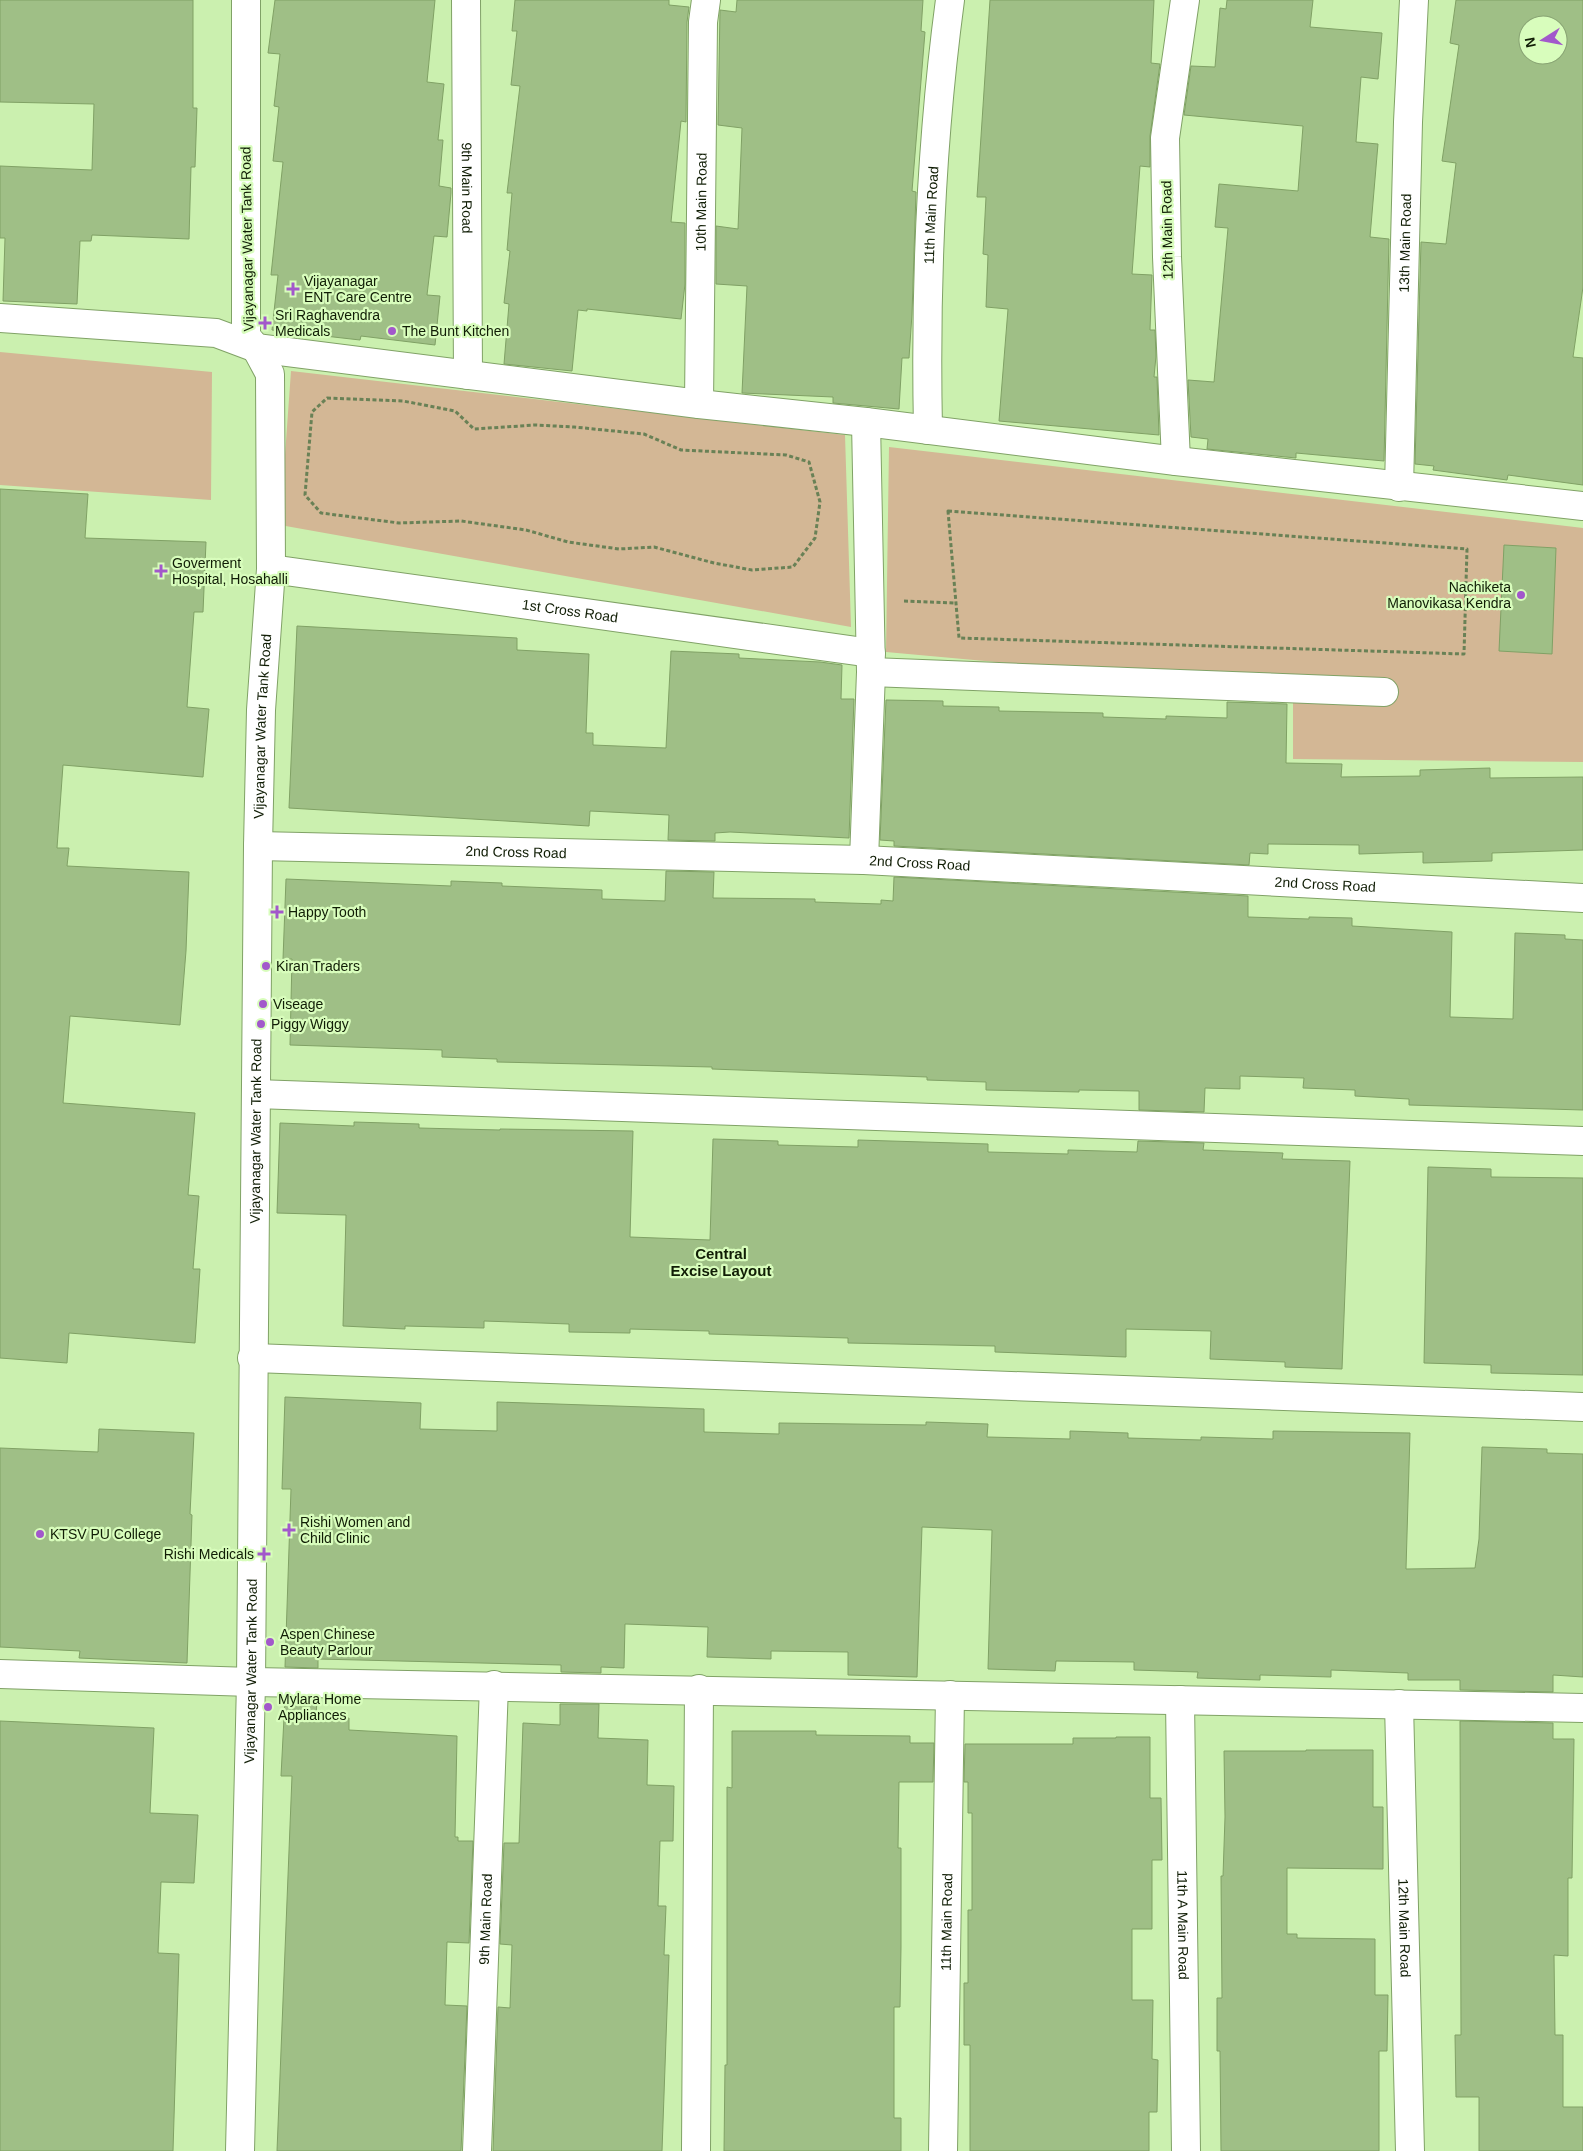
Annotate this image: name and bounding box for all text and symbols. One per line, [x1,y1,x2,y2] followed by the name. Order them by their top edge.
[1518,15,1568,65] north arrow
[1521,36,1539,49] text: N
[459,142,475,234] street label: 9th Main Road
[237,146,257,332] street label: Vijayanagar Water Tank Road
[693,152,710,252] street label: 10th Main Road
[921,166,942,264] street label: 11th Main Road
[1158,180,1176,280] street label: 12th Main Road
[1396,193,1414,293] street label: 13th Main Road
[304,273,412,305] place label: Vijayanagar ENT Care Centre
[286,282,300,296] marker: Vijayanagar ENT Care Centre
[275,307,380,339] place label: Sri Raghavendra Medicals
[259,317,271,329] marker: Sri Raghavendra Medicals
[402,323,509,339] place label: The Bunt Kitchen
[386,325,398,337] marker: The Bunt Kitchen
[172,555,288,587] place label: Goverment Hospital, Hosahalli
[154,564,168,578] marker: Goverment Hospital, Hosahalli
[1387,579,1511,611] place label: Nachiketa Manovikasa Kendra
[1515,589,1527,601] marker: Nachiketa Manovikasa Kendra
[521,596,619,625] street label: 1st Cross Road
[251,633,274,819] street label: Vijayanagar Water Tank Road
[465,843,567,861] street label: 2nd Cross Road
[869,852,971,874] street label: 2nd Cross Road
[1274,874,1376,895] street label: 2nd Cross Road
[288,904,366,920] place label: Happy Tooth
[270,905,284,919] marker: Happy Tooth
[276,958,360,974] place label: Kiran Traders
[260,960,272,972] marker: Kiran Traders
[273,996,324,1012] place label: Viseage
[257,998,269,1010] marker: Viseage
[271,1016,349,1032] place label: Piggy Wiggy
[255,1018,267,1030] marker: Piggy Wiggy
[247,1038,264,1224] street label: Vijayanagar Water Tank Road
[671,1245,771,1279] district label: Central Excise Layout
[300,1514,410,1546] place label: Rishi Women and Child Clinic
[282,1523,296,1537] marker: Rishi Women and Child Clinic
[50,1526,161,1542] place label: KTSV PU College
[34,1528,46,1540] marker: KTSV PU College
[164,1546,254,1562] place label: Rishi Medicals
[258,1548,270,1560] marker: Rishi Medicals
[241,1578,260,1764] street label: Vijayanagar Water Tank Road
[280,1626,375,1658] place label: Aspen Chinese Beauty Parlour
[264,1636,276,1648] marker: Aspen Chinese Beauty Parlour
[278,1691,361,1723] place label: Mylara Home Appliances
[262,1701,274,1713] marker: Mylara Home Appliances
[1174,1870,1192,1980] street label: 11th A Main Road
[476,1873,495,1965] street label: 9th Main Road
[938,1873,955,1971] street label: 11th Main Road
[1395,1878,1414,1978] street label: 12th Main Road

